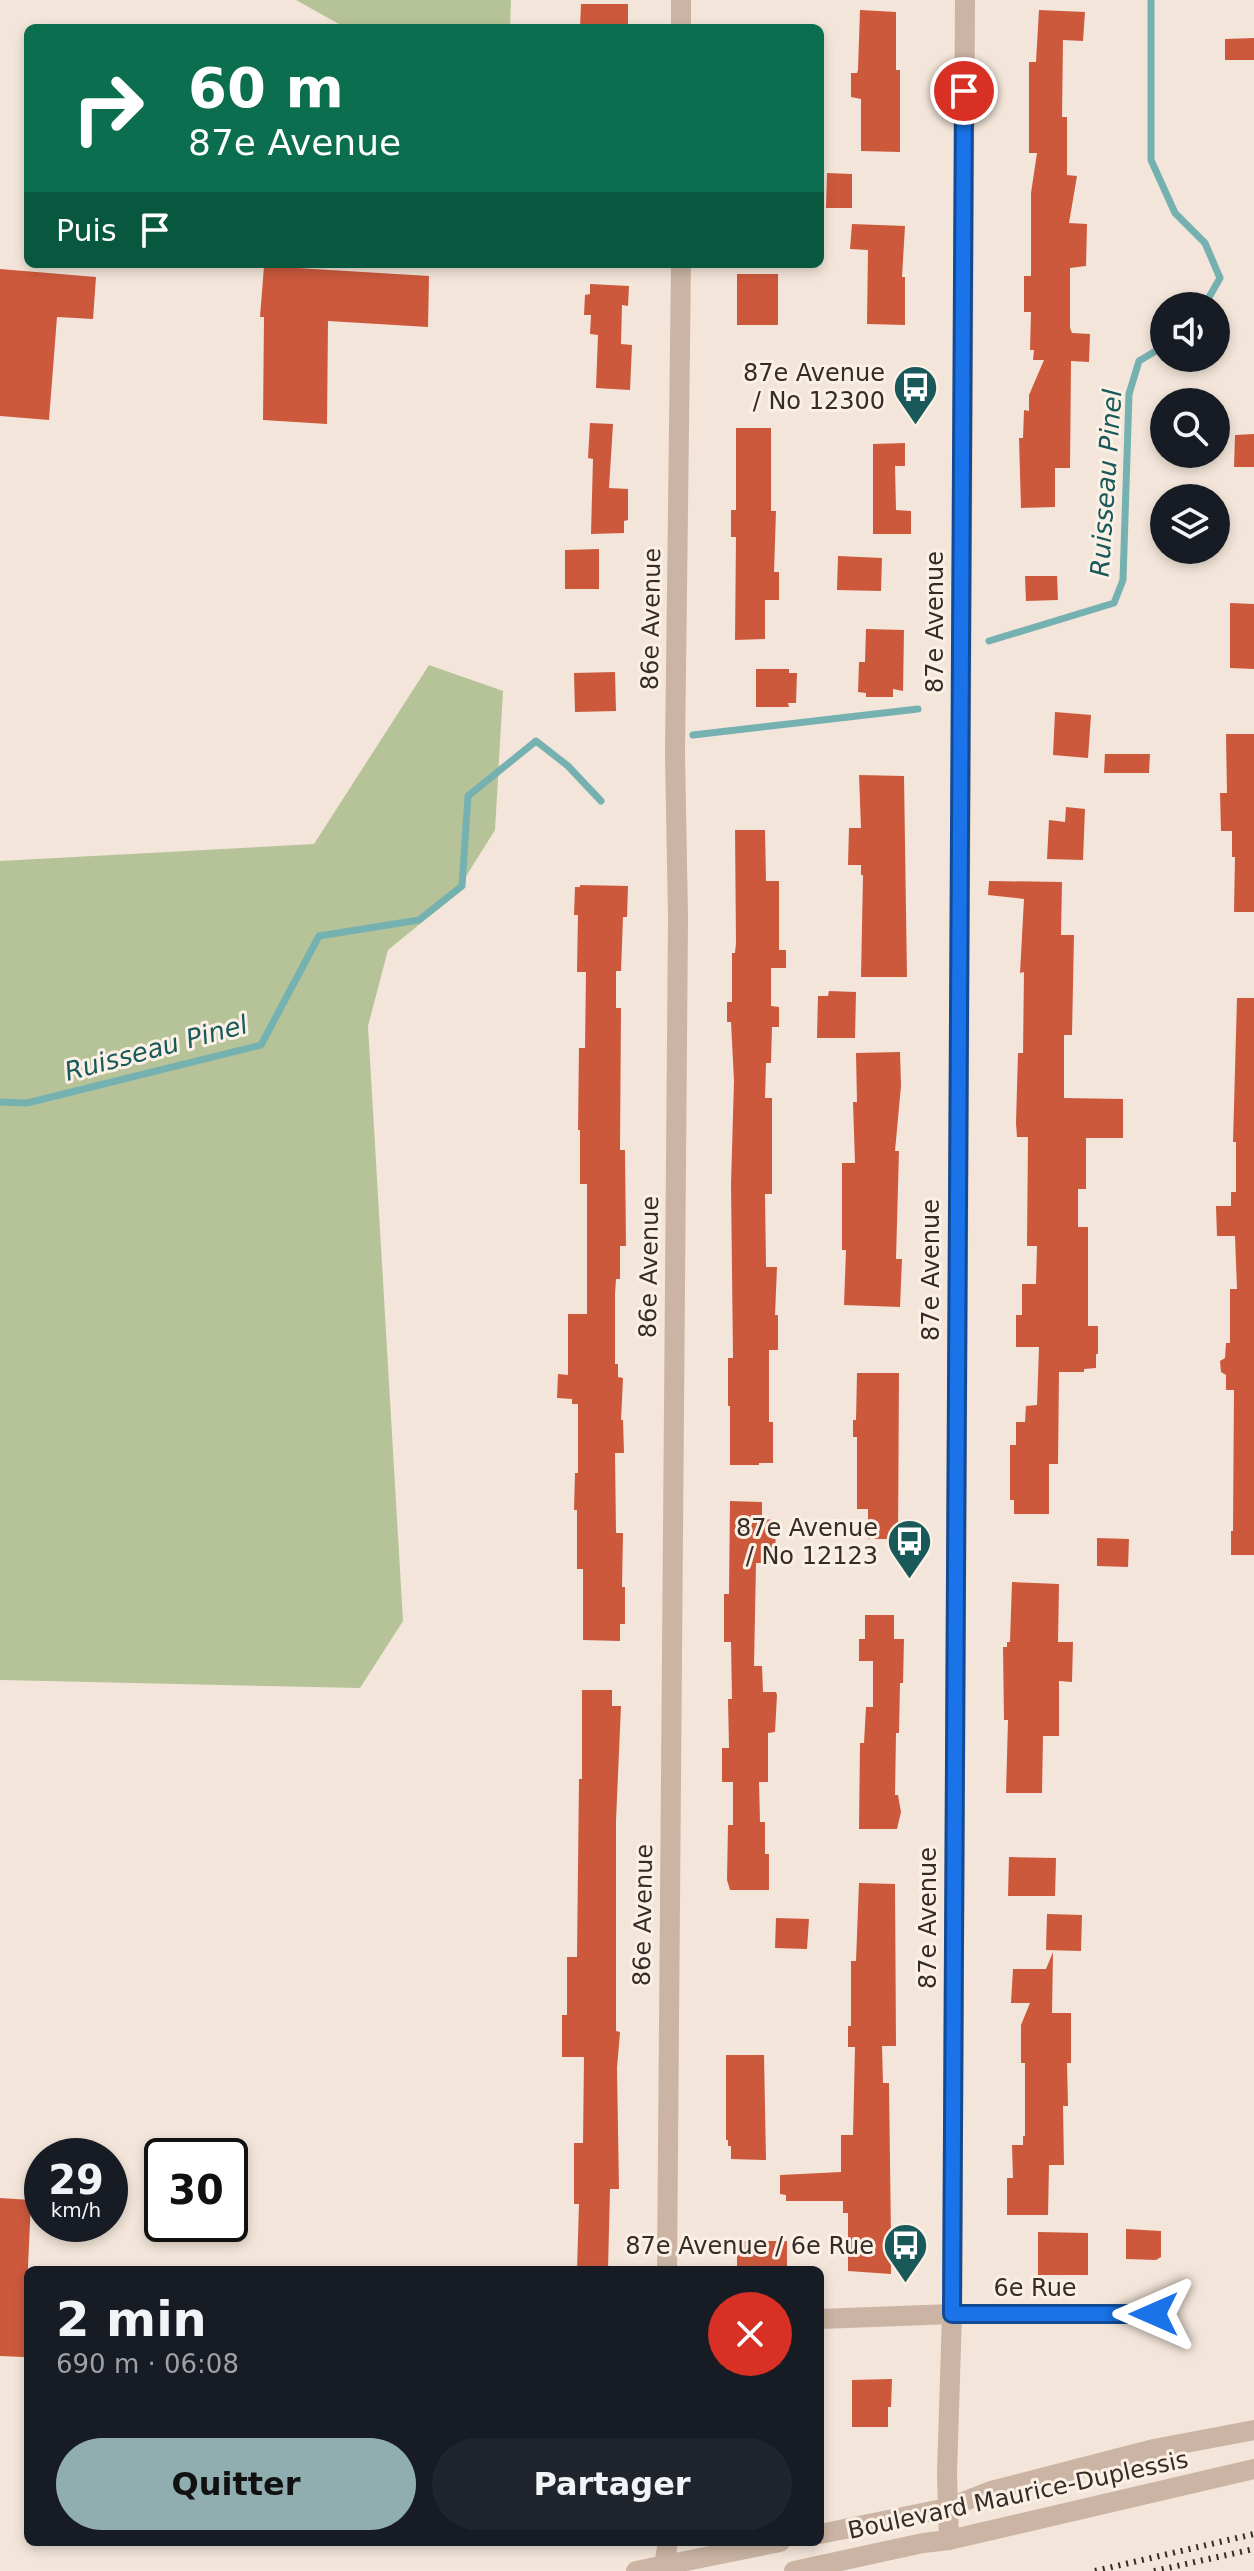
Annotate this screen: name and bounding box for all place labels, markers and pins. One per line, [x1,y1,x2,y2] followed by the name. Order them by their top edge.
[930,57,998,125] pin
[743,359,885,415] place label: 87e Avenue / No 12300
[892,363,940,426] bus stop icon: 87e Avenue / No 12300
[736,1514,878,1570] place label: 87e Avenue / No 12123
[885,1518,933,1581] bus stop icon: 87e Avenue / No 12123
[881,2222,929,2285] bus stop icon: 87e Avenue / 6e Rue
[625,2232,874,2260] place label: 87e Avenue / 6e Rue

